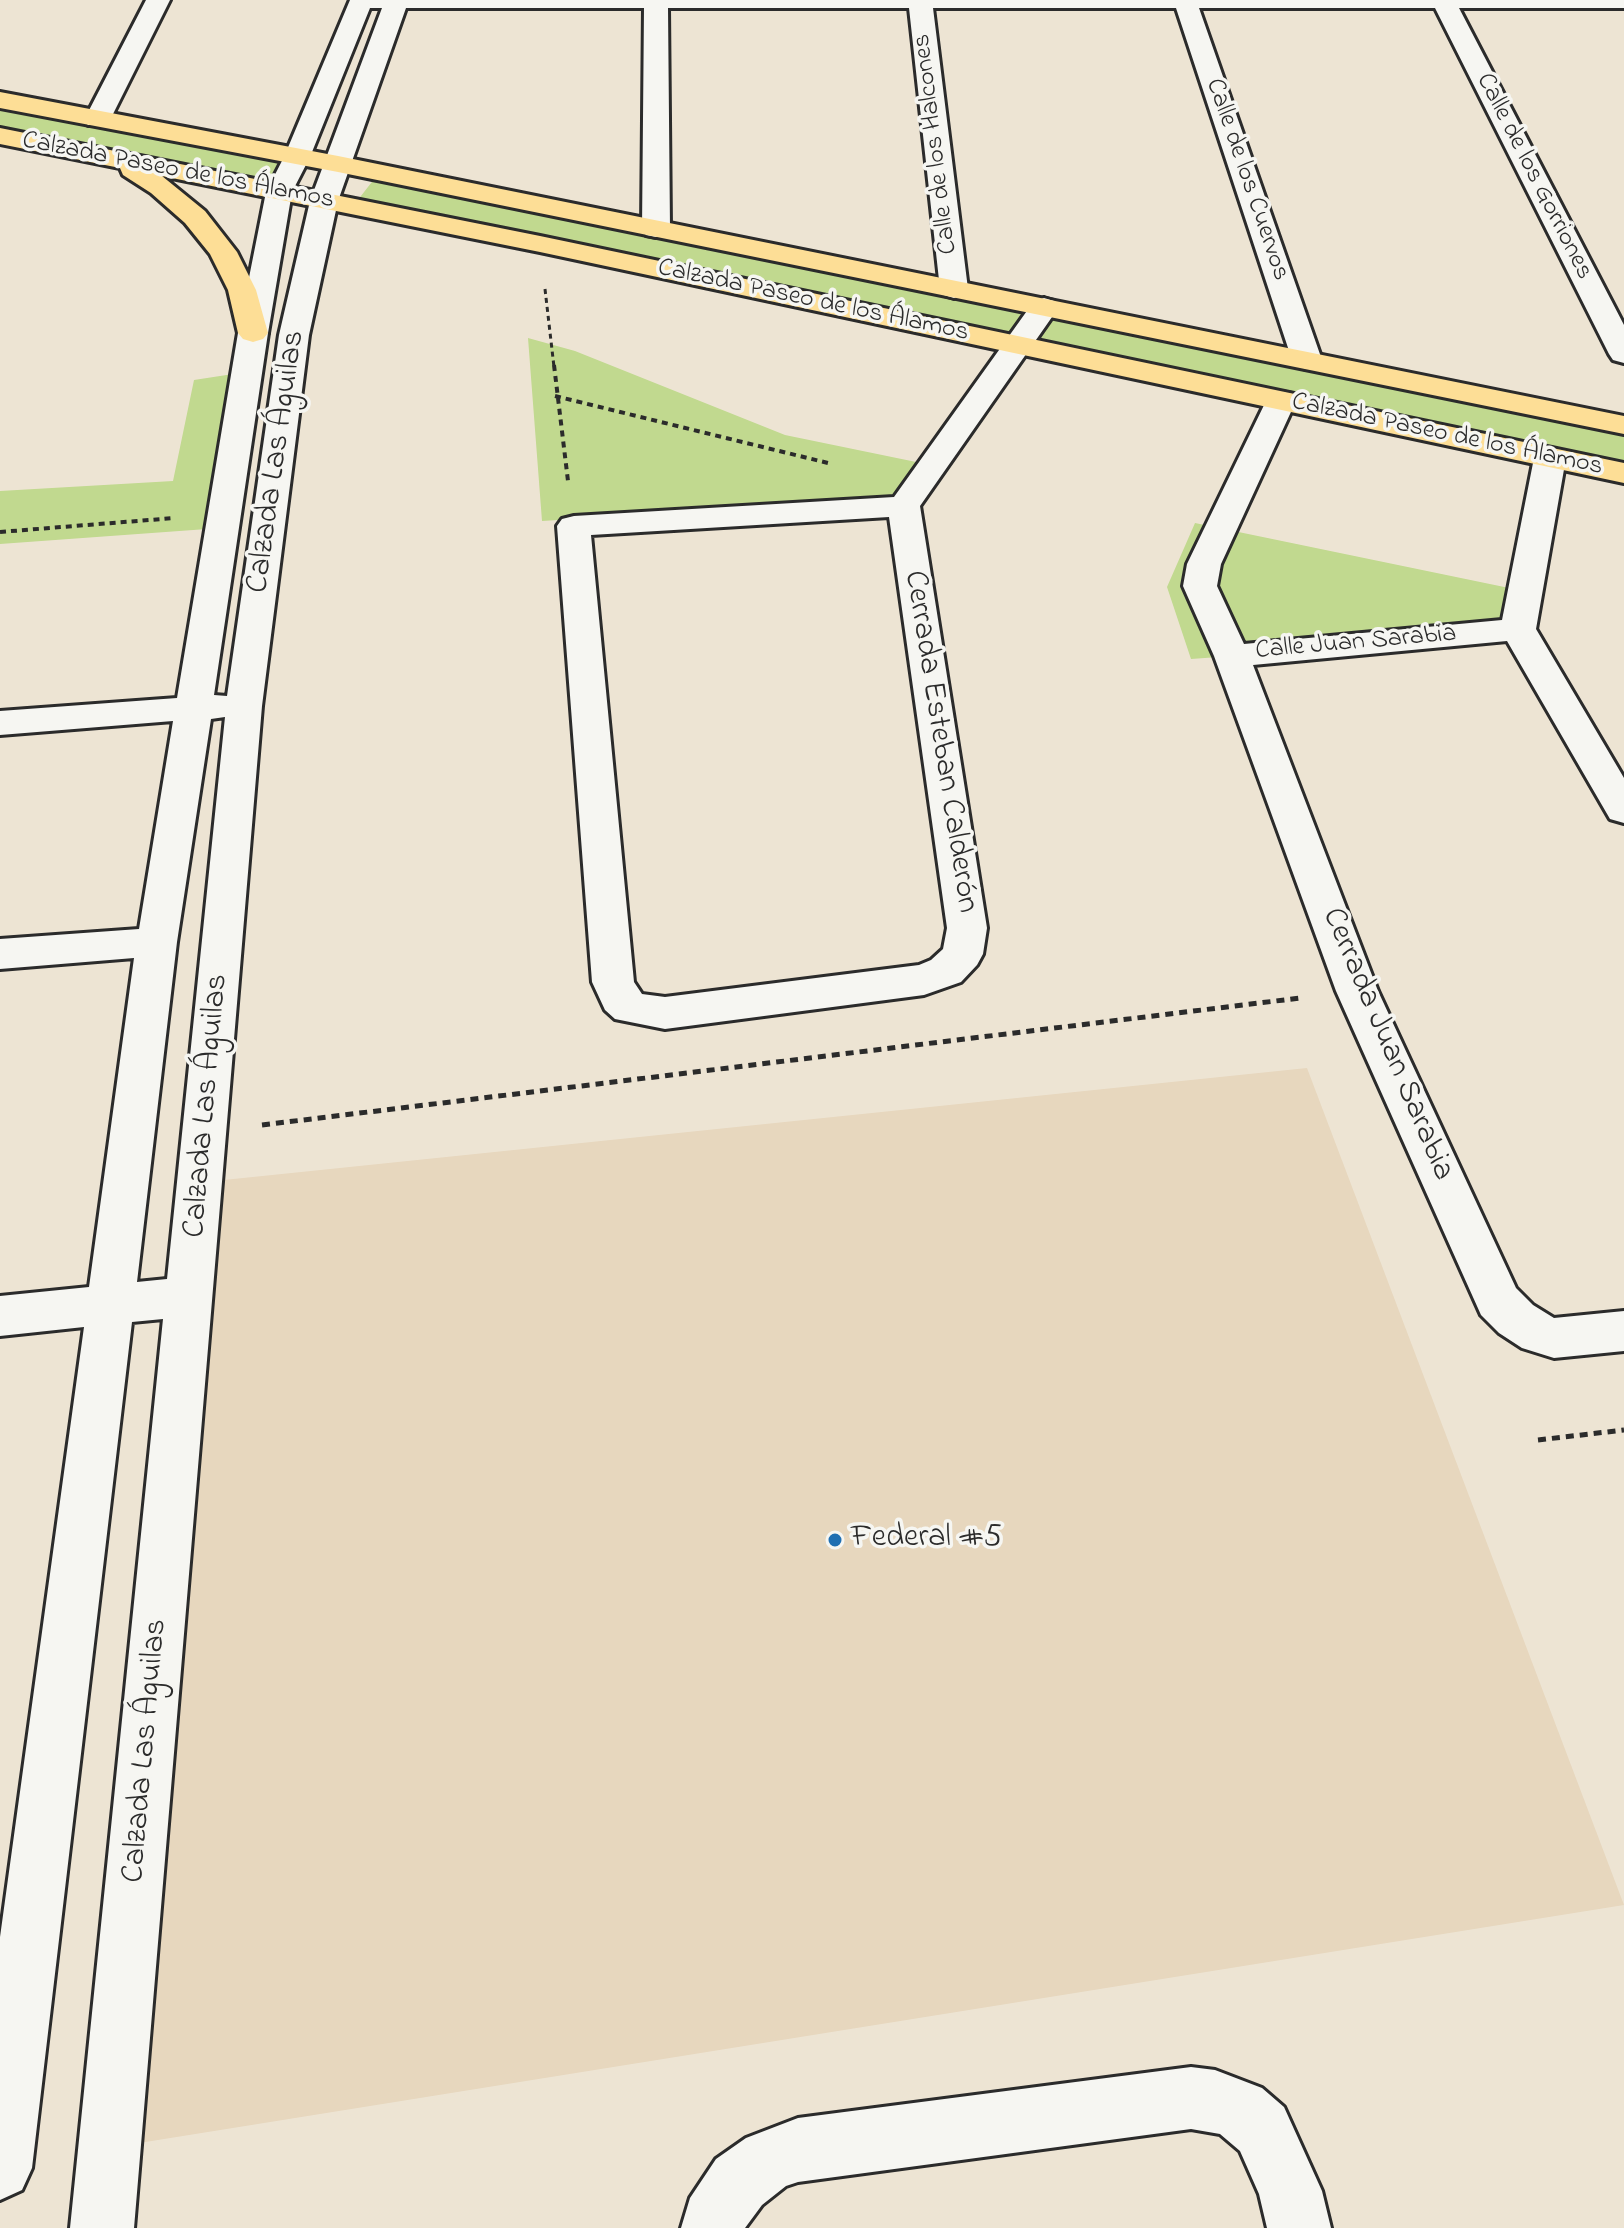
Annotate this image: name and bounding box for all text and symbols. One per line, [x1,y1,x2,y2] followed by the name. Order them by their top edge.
[908,32,966,256] street label: Calle de los Halcones
[1467,69,1599,285] street label: Calle de los Gorriones
[1197,75,1295,285] street label: Calle de los Cuervos
[19,126,337,218] street label: Calzada Paseo de los Álamos
[655,254,971,350] street label: Calzada Paseo de los Álamos
[241,328,315,596] street label: Calzada Las Águilas
[1289,388,1605,484] street label: Calzada Paseo de los Álamos
[893,568,985,916] street label: Cerrada Esteban Calderón
[1254,620,1458,668] street label: Calle Juan Sarabia
[1311,903,1461,1187] street label: Cerrada Juan Sarabia
[177,973,239,1239] street label: Calzada Las Águilas
[851,1521,1002,1559] place label: Federal #5
[826,1531,844,1549] marker: Federal #5
[116,1618,178,1884] street label: Calzada Las Águilas

